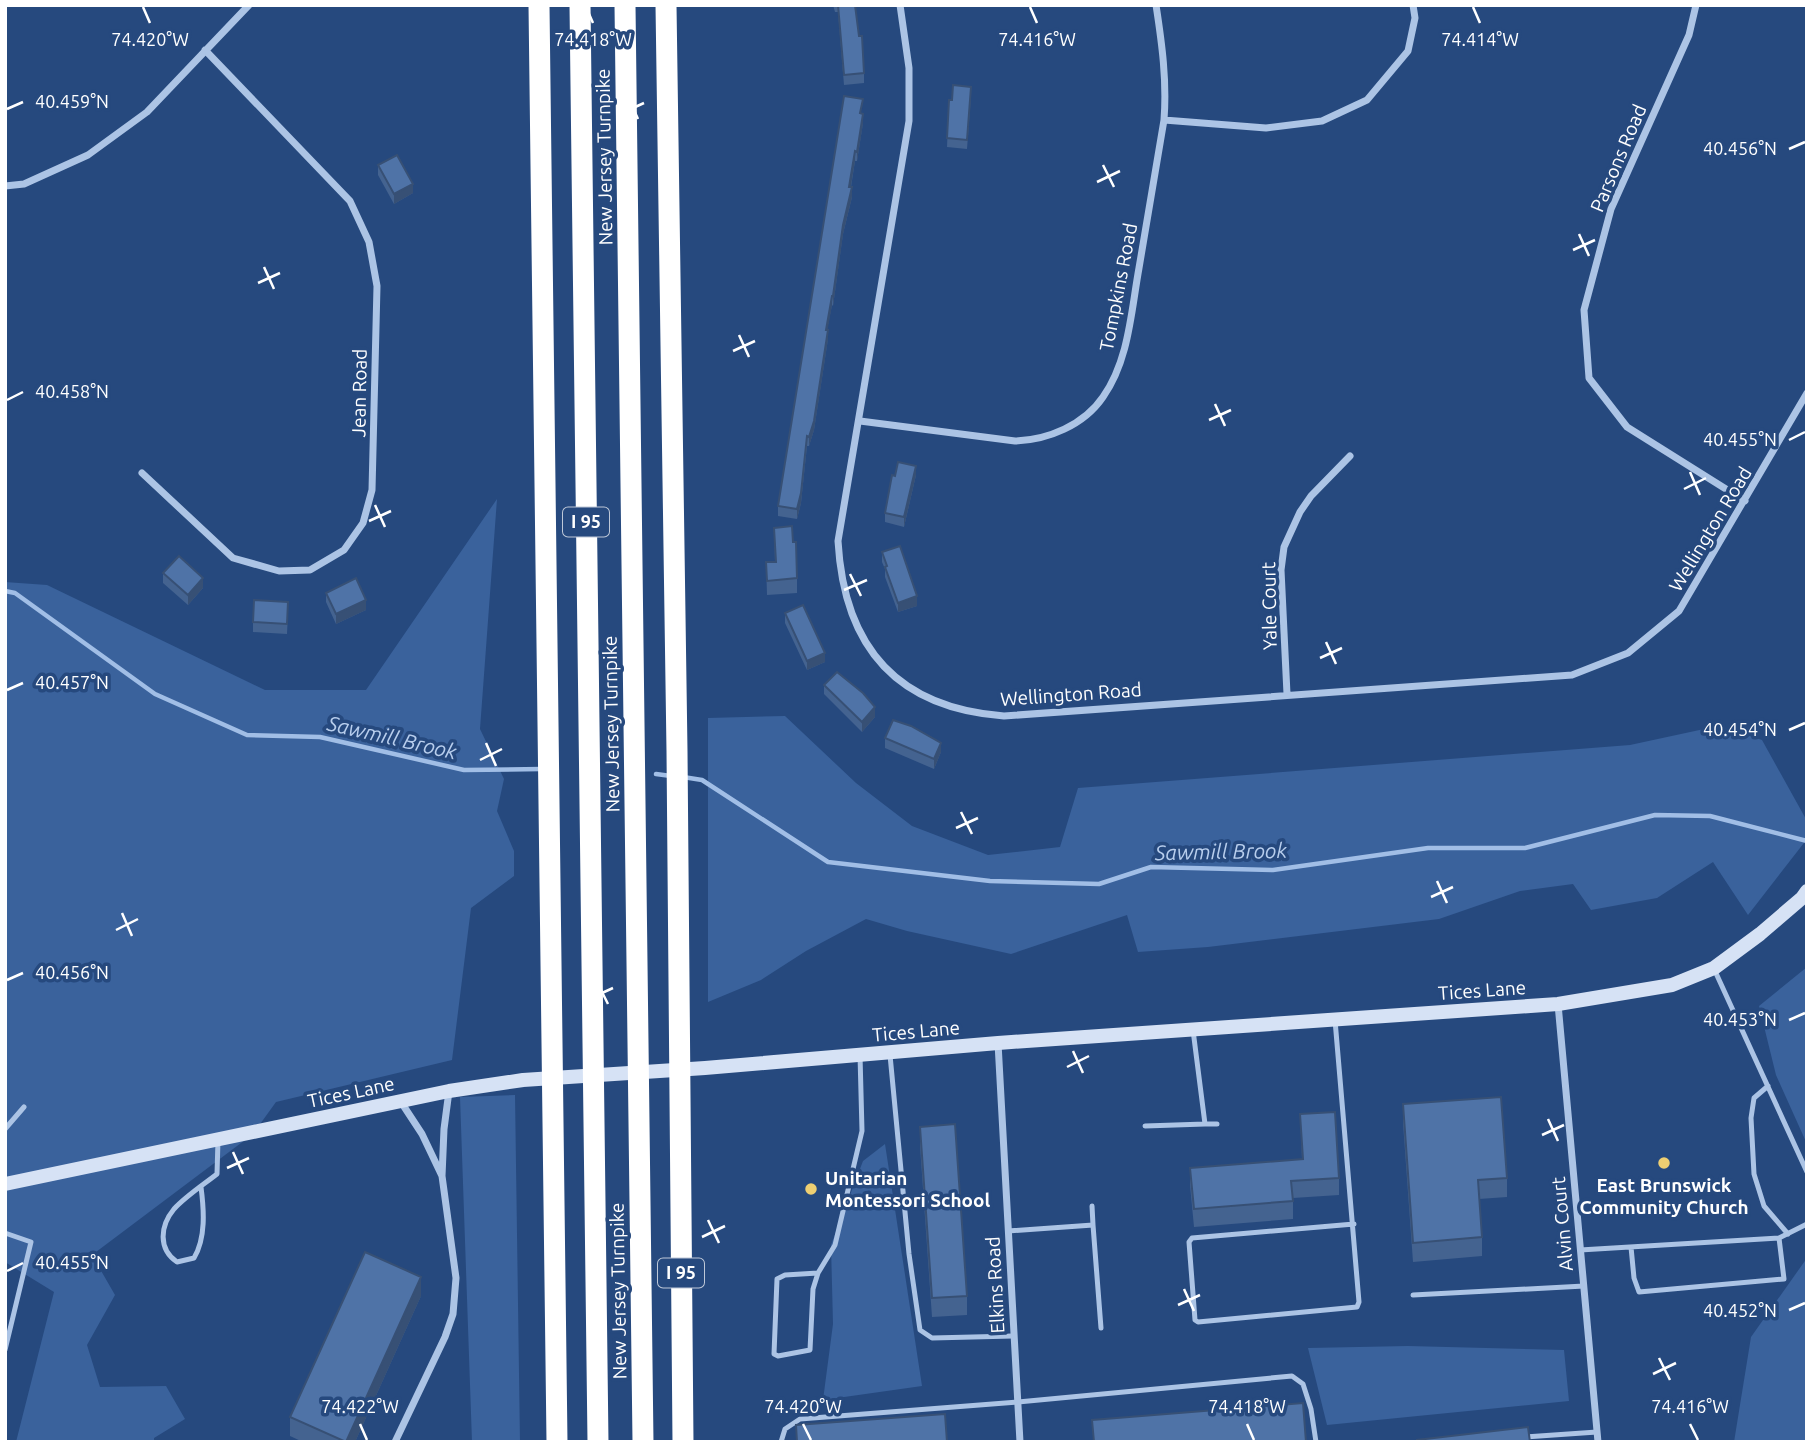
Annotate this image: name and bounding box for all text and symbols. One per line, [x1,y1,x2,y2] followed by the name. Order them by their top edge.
[111,29,189,49] text: 74.420°W
[554,29,632,49] text: 74.418°W
[998,29,1076,49] text: 74.416°W
[1441,29,1519,49] text: 74.414°W
[591,68,617,246] street label: New Jersey Turnpike
[35,91,109,111] text: 40.459°N
[1585,101,1651,215] street label: Parsons Road
[1703,138,1777,158] text: 40.456°N
[1095,221,1141,353] street label: Tompkins Road
[347,349,371,437] street label: Jean Road
[35,381,109,401] text: 40.458°N
[1703,429,1777,449] text: 40.455°N
[1664,463,1756,595] street label: Wellington Road
[563,508,609,536] road number: I 95
[1257,561,1281,650] street label: Yale Court
[598,635,624,813] street label: New Jersey Turnpike
[35,672,109,692] text: 40.457°N
[1000,678,1142,710] street label: Wellington Road
[324,710,460,764] water label: Sawmill Brook
[1703,719,1777,739] text: 40.454°N
[1154,838,1288,864] water label: Sawmill Brook
[35,962,109,982] text: 40.456°N
[1437,976,1527,1004] street label: Tices Lane
[1703,1009,1777,1029] text: 40.453°N
[871,1016,961,1046] street label: Tices Lane
[306,1072,396,1112] street label: Tices Lane
[1656,1155,1672,1171] marker: East Brunswick Community Church
[825,1167,990,1211] place label: Unitarian Montessori School
[1579,1174,1749,1218] place label: East Brunswick Community Church
[1547,1175,1577,1272] street label: Alvin Court
[803,1181,819,1197] marker: Unitarian Montessori School
[605,1202,631,1380] street label: New Jersey Turnpike
[981,1236,1009,1334] street label: Elkins Road
[35,1252,109,1272] text: 40.455°N
[658,1258,704,1288] road number: I 95
[1703,1300,1777,1320] text: 40.452°N
[321,1396,399,1416] text: 74.422°W
[764,1396,842,1416] text: 74.420°W
[1208,1396,1286,1416] text: 74.418°W
[1651,1396,1729,1416] text: 74.416°W

